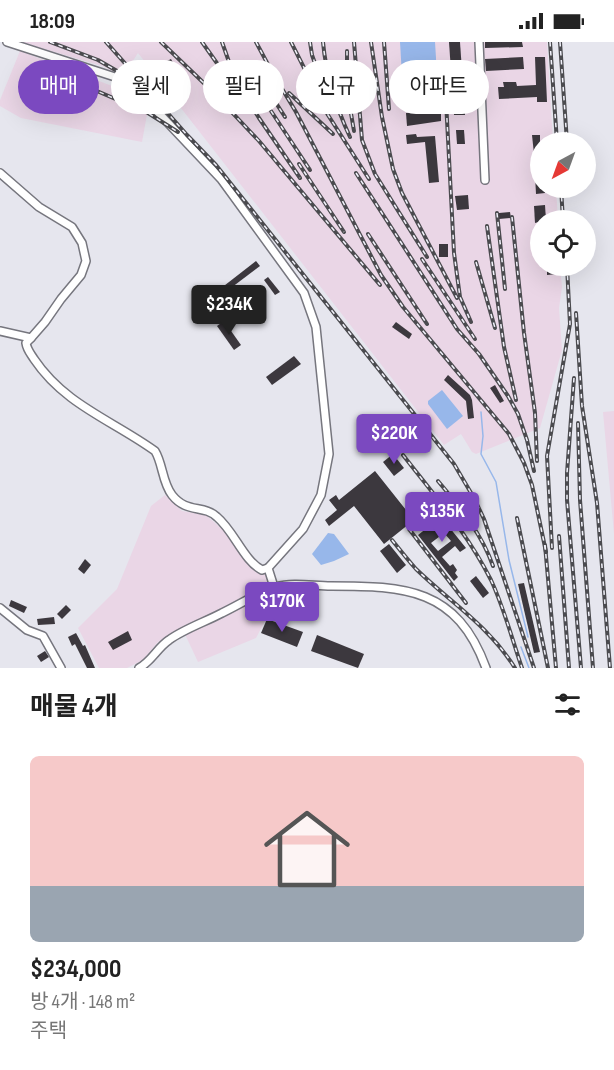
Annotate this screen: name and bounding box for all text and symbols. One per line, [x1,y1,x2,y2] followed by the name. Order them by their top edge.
[30,8,75,35] text: 18:09
[18,60,99,114] chip: 매매
[111,60,191,114] chip: 월세
[203,60,284,114] chip: 필터
[296,60,377,114] chip: 신규
[389,60,489,114] chip: 아파트
[530,132,596,198] north arrow
[530,132,596,276] map controls
[530,210,596,276] button: locate
[187,285,271,336] pin: $234K
[205,292,253,316] text: $234K
[352,414,436,465] pin: $220K
[370,421,418,445] text: $220K
[400,492,484,543] pin: $135K
[419,499,465,523] text: $135K
[240,582,324,633] pin: $170K
[259,589,305,613] text: $170K
[551,688,584,721] icon: filters
[30,692,118,723] text: 매물 4개
[253,795,361,903] icon: home
[30,954,121,985] text: $234,000
[30,990,135,1014] text: 방 4개 · 148 m²
[30,1019,67,1043] text: 주택

